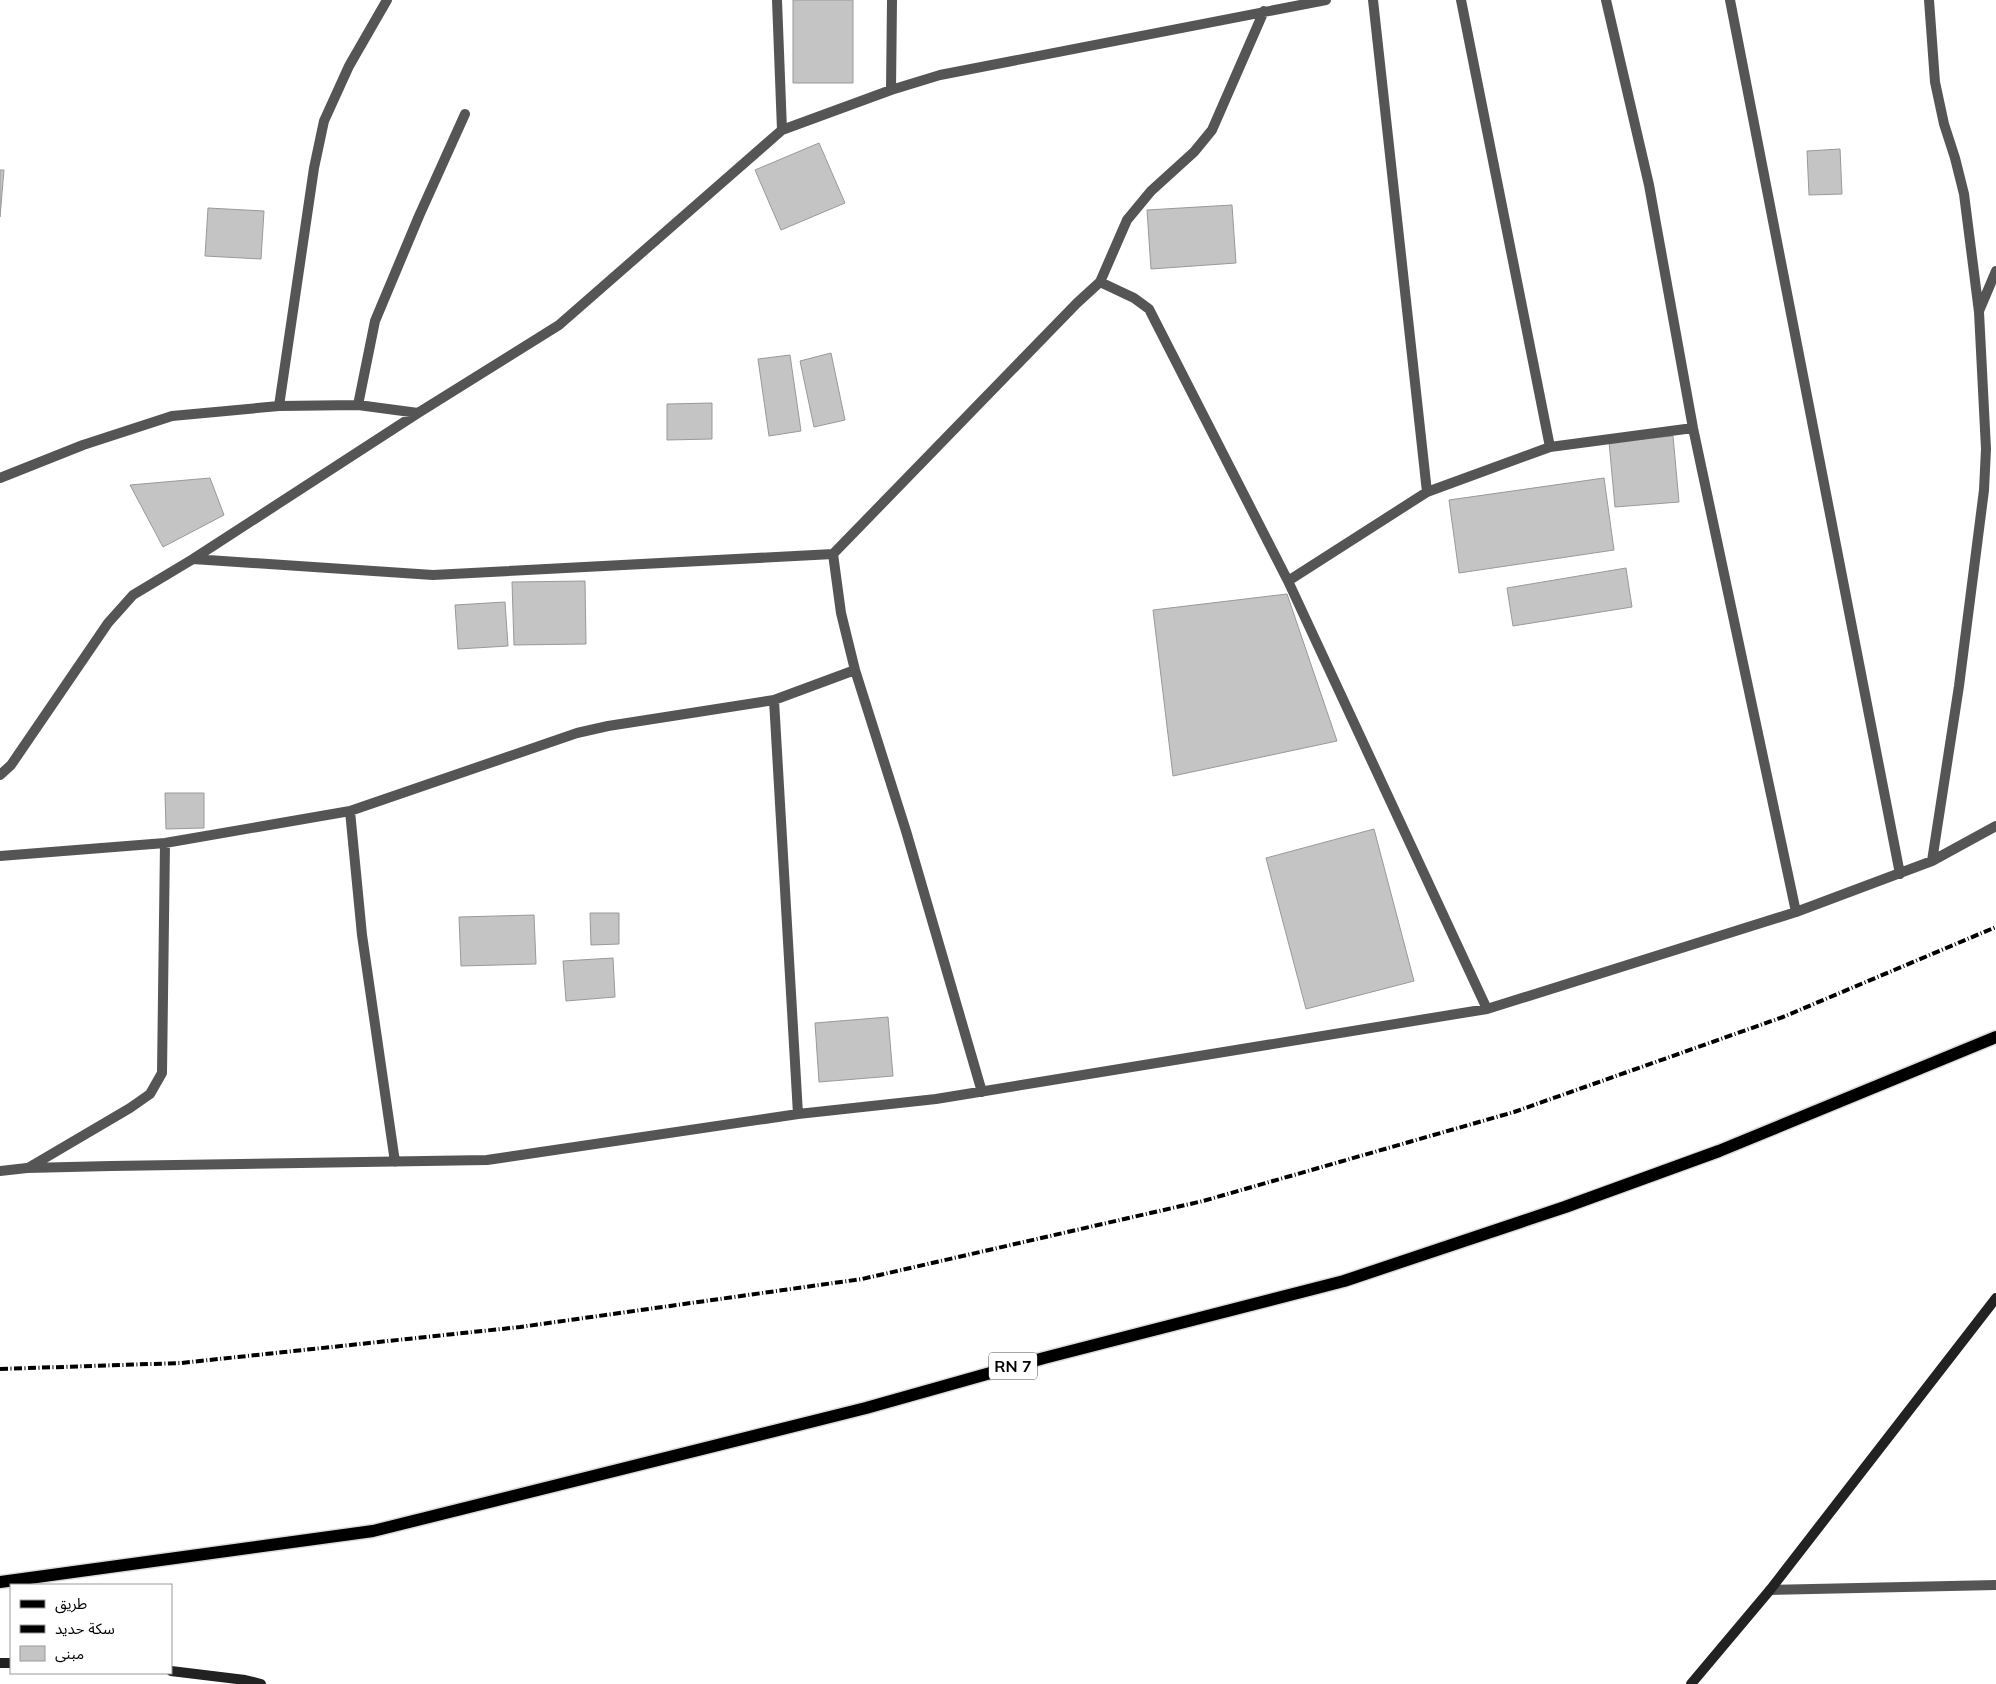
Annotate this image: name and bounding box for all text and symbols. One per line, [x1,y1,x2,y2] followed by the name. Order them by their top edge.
[989,1352,1037,1380] road number: RN 7
[10,1584,172,1674] legend
[55,1594,87,1614] text: طريق
[55,1619,115,1638] text: سكة حديد
[55,1644,84,1663] text: مبنى

